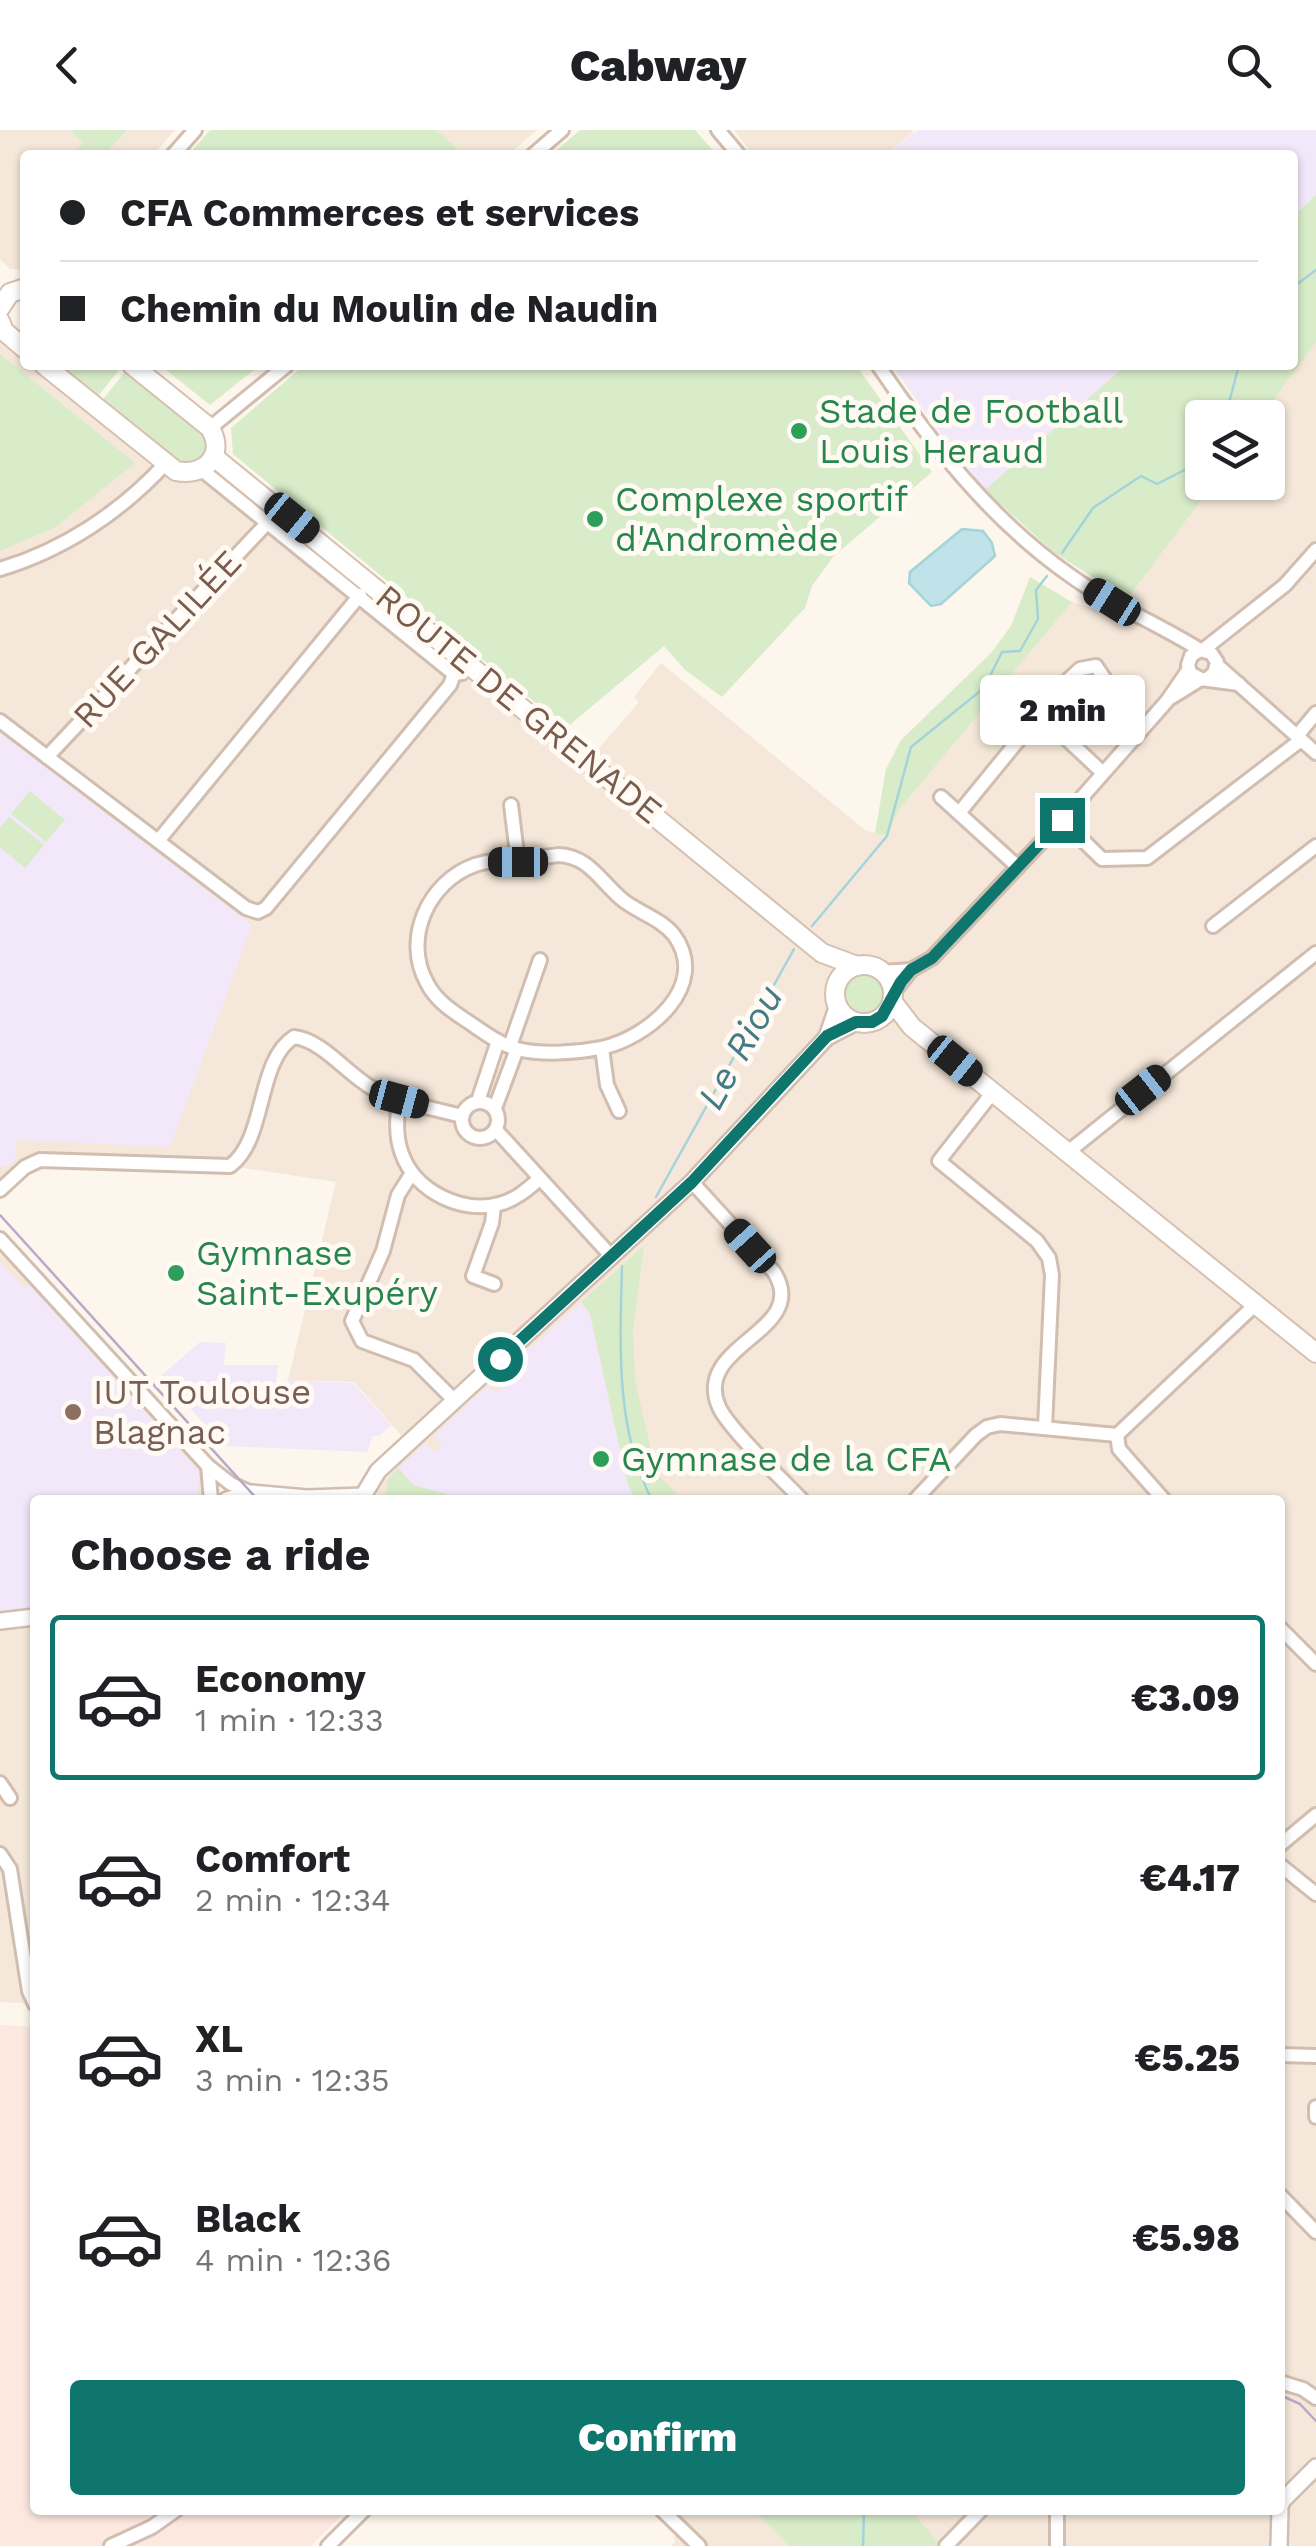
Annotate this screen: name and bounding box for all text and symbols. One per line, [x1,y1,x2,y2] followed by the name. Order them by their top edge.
[40,38,95,93] icon: back
[1221,38,1276,93] icon: search
[570,39,746,92] text: Cabway
[120,191,639,235] text: CFA Commerces et services
[120,287,658,331] text: Chemin du Moulin de Naudin
[819,390,1123,472] place label: Stade de Football Louis Heraud
[1185,400,1285,500] map controls
[1185,400,1285,500] button: layers
[788,420,810,442] marker: Stade de Football Louis Heraud
[615,478,908,560] place label: Complexe sportif d'Andromède
[259,487,325,549] car
[584,508,606,530] marker: Complexe sportif d'Andromède
[64,541,250,737] street label: RUE GALILÉE
[1079,573,1145,631] car
[367,576,671,832] street label: ROUTE DE GRENADE
[980,675,1144,745] callout: 2 min
[1019,691,1106,729] text: 2 min
[1040,798,1085,843] route end
[488,847,548,877] car
[688,977,792,1117] water label: Le Riou
[922,1030,988,1092] car
[1110,1060,1176,1120] car
[366,1077,432,1121] car
[719,1214,781,1278] car
[196,1232,438,1314] place label: Gymnase Saint-Exupéry
[165,1262,187,1284] marker: Gymnase Saint-Exupéry
[478,1337,523,1382] route start
[93,1371,311,1453] place label: IUT Toulouse Blagnac
[62,1401,84,1423] marker: IUT Toulouse Blagnac
[621,1438,951,1480] place label: Gymnase de la CFA
[590,1448,612,1470] marker: Gymnase de la CFA
[70,1528,370,1581] text: Choose a ride
[75,1653,165,1743] icon: car
[195,1657,366,1701] text: Economy
[1131,1676,1240,1720] text: €3.09
[195,1701,384,1739] text: 1 min · 12:33
[75,1833,165,1923] icon: car
[195,1837,350,1881] text: Comfort
[1140,1856,1240,1900] text: €4.17
[195,1881,391,1919] text: 2 min · 12:34
[75,2013,165,2103] icon: car
[195,2017,243,2061] text: XL
[1135,2036,1240,2080] text: €5.25
[195,2061,390,2099] text: 3 min · 12:35
[75,2193,165,2283] icon: car
[195,2197,301,2241] text: Black
[1132,2216,1240,2260] text: €5.98
[195,2241,391,2279] text: 4 min · 12:36
[70,2380,1245,2495] button: Confirm

